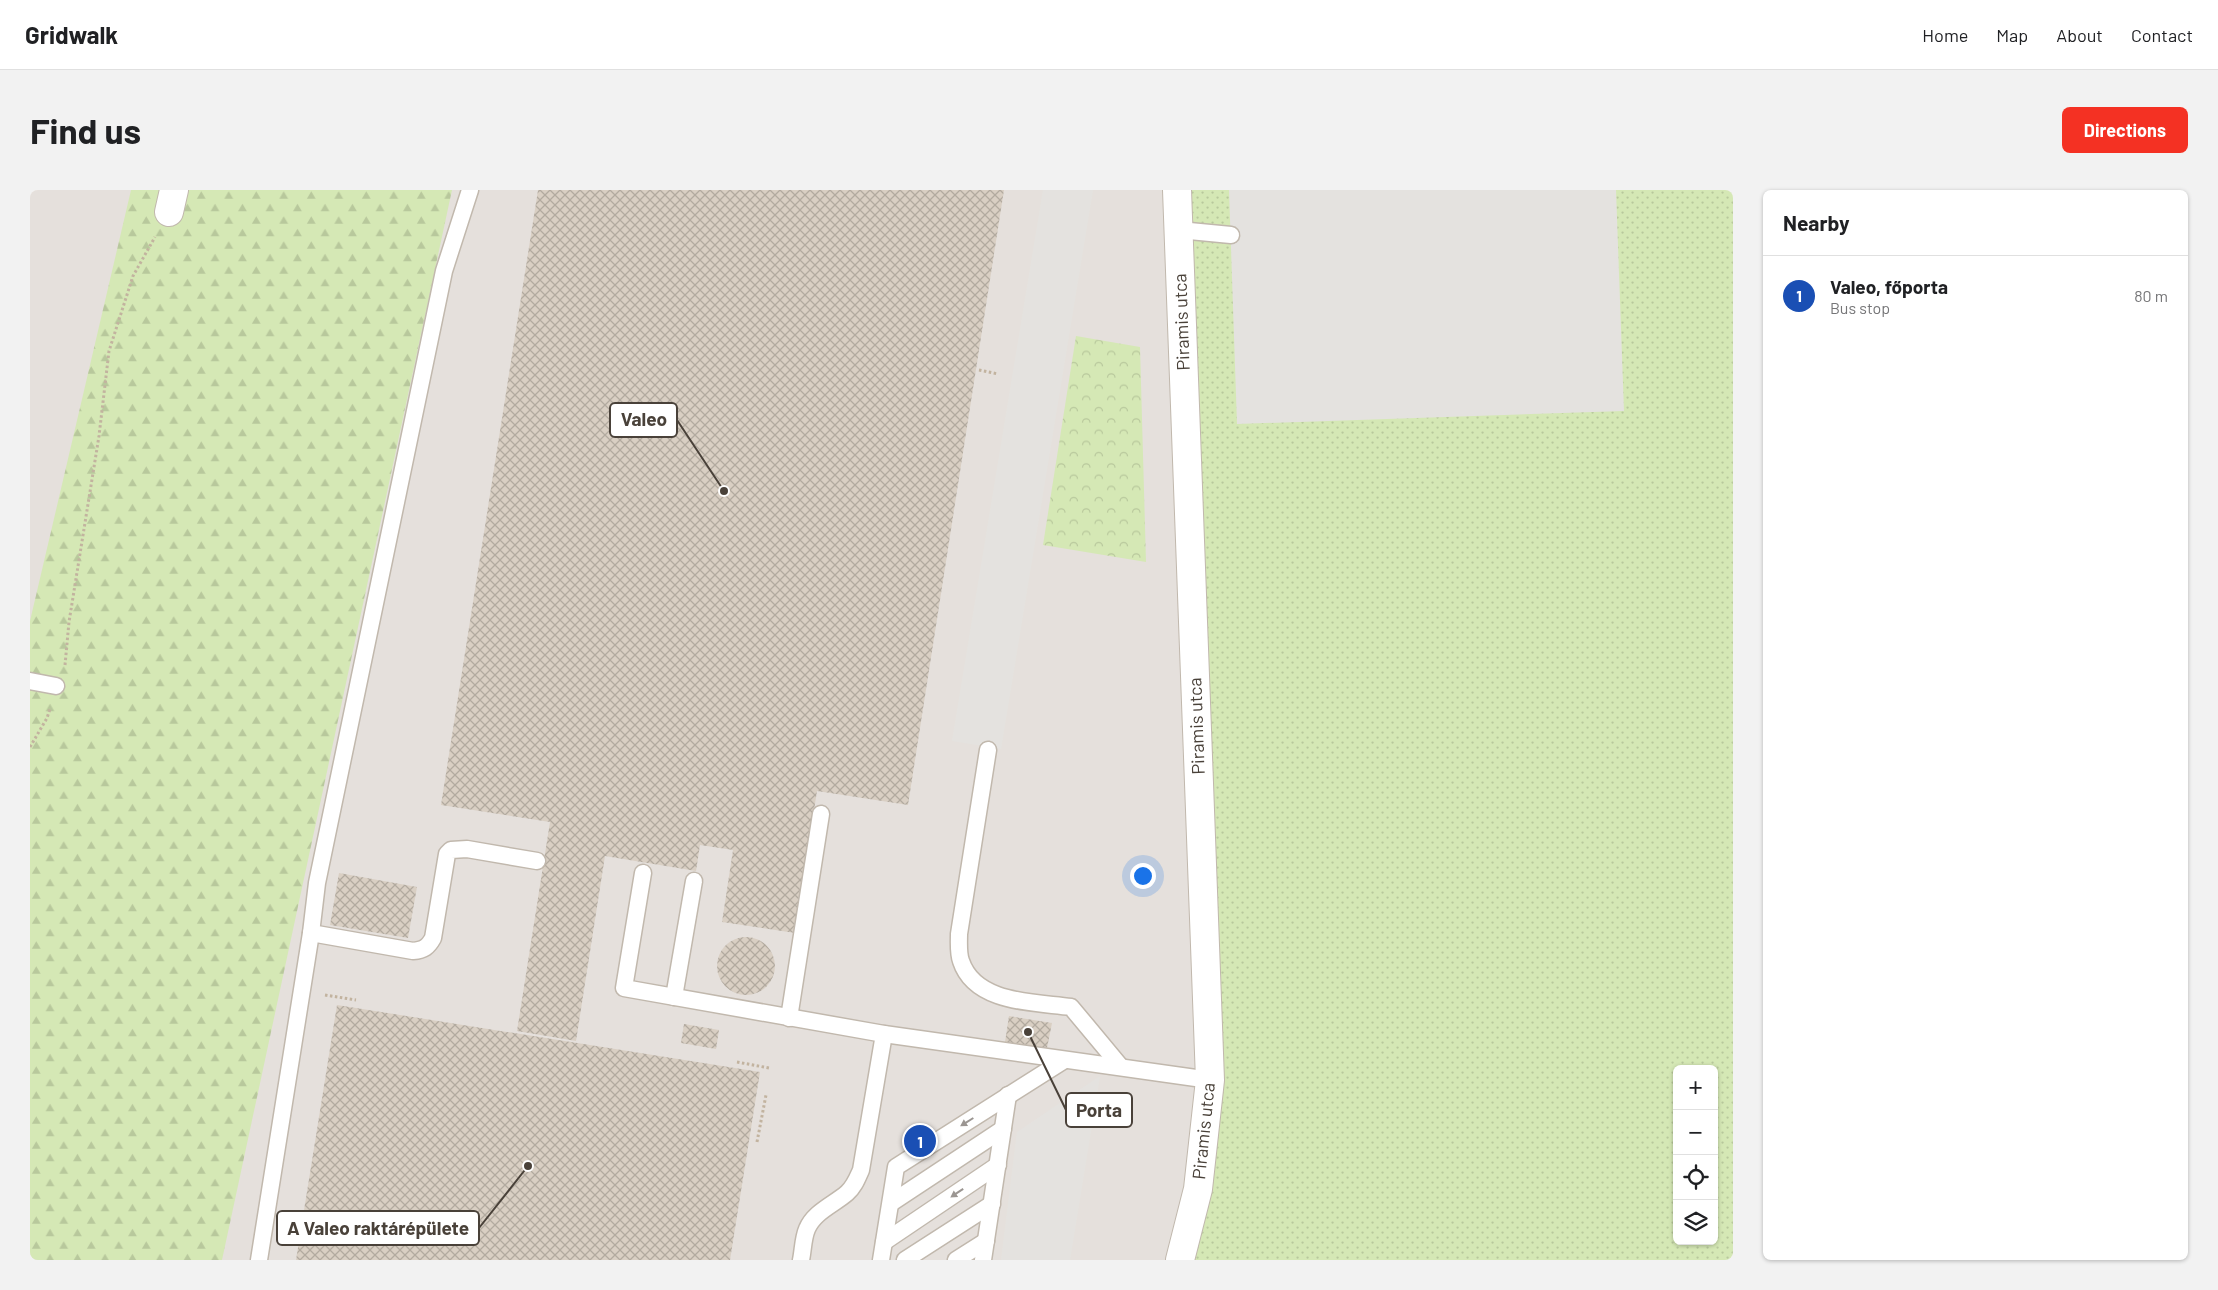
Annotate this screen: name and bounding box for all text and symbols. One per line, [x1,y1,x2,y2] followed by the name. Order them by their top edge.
[25,20,118,49] text: Gridwalk
[1922,24,1968,46] text: Home
[1996,24,2028,46] text: Map
[2056,24,2103,46] text: About
[2131,24,2193,46] text: Contact
[2062,107,2188,153] button: Directions
[30,109,141,151] text: Find us
[1783,210,1849,235] text: Nearby
[1168,273,1194,371] street label: Piramis utca
[1830,275,1948,298] text: Valeo, főporta
[1796,286,1802,305] text: 1
[2134,286,2168,305] text: 80 m
[1830,298,1890,317] text: Bus stop
[610,403,677,437] callout: Valeo
[621,407,667,430] text: Valeo
[1183,677,1209,775] street label: Piramis utca
[1130,863,1156,889] your location
[1673,1065,1718,1245] map controls
[1673,1065,1718,1110] button: +
[1187,1081,1219,1180] street label: Piramis utca
[1066,1093,1132,1127] callout: Porta
[1076,1098,1122,1121] text: Porta
[1673,1110,1718,1155] button: −
[960,1117,974,1126] one-way arrow
[904,1122,936,1160] pin: 1
[1673,1155,1718,1200] button: locate
[951,1188,964,1198] one-way arrow
[1673,1200,1718,1245] button: layers
[277,1211,479,1245] callout: A Valeo raktárépülete
[287,1216,469,1239] text: A Valeo raktárépülete

